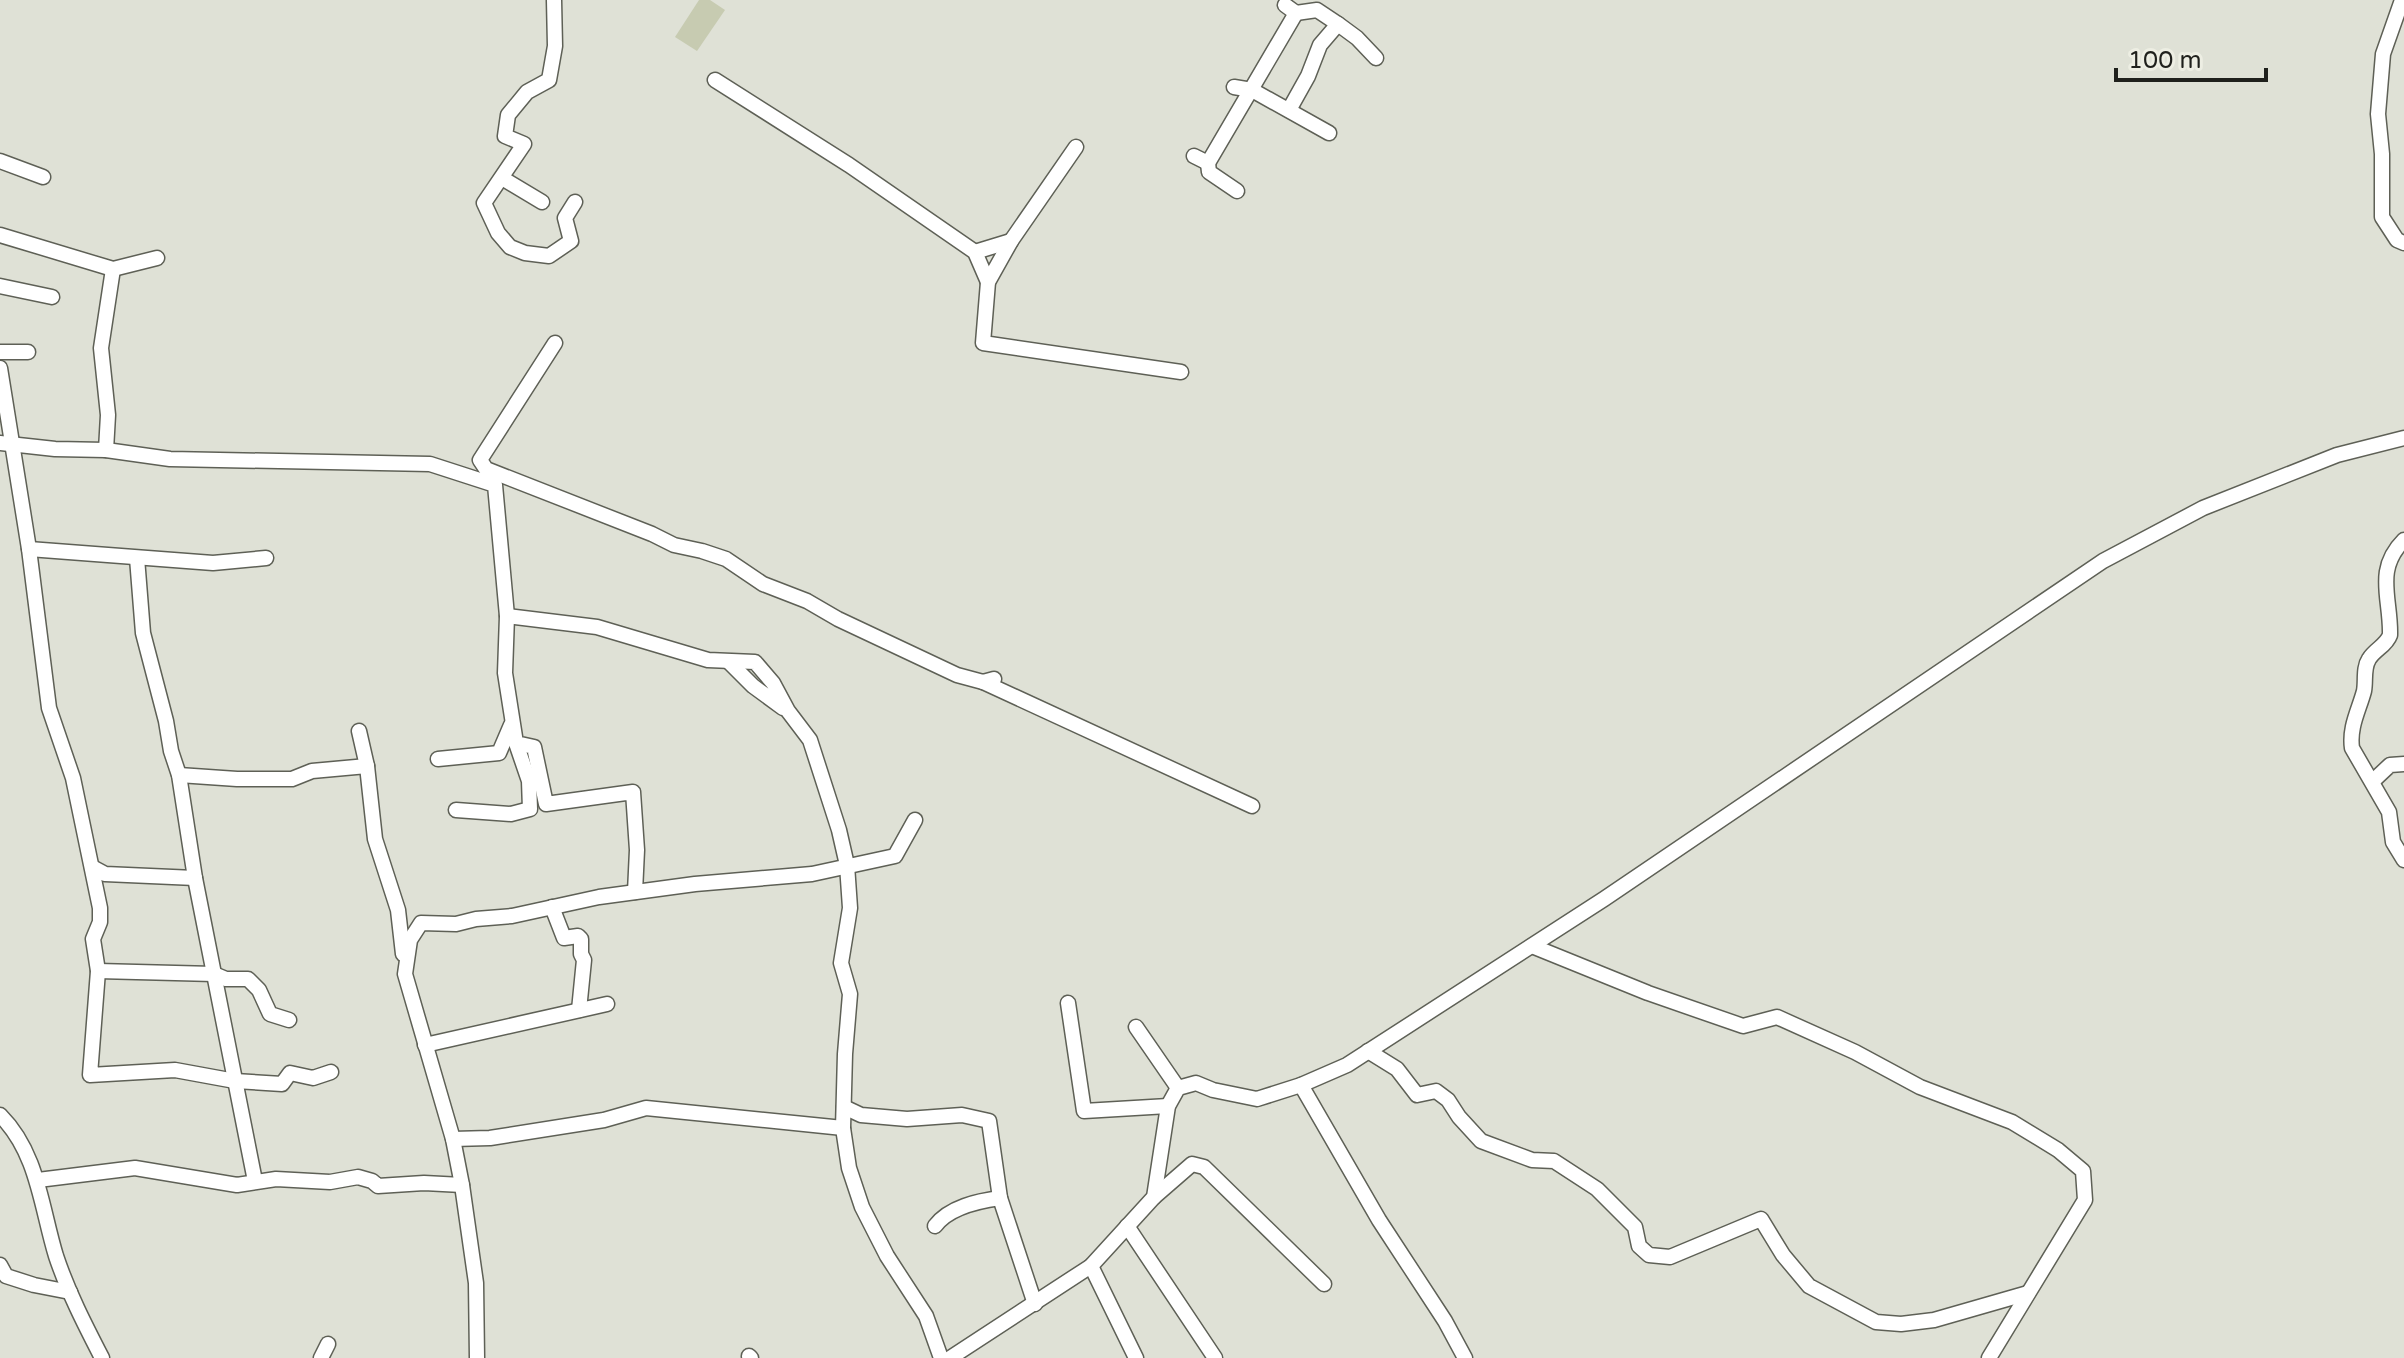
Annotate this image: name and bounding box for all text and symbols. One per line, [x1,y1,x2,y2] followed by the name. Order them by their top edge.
[2116,32,2266,82] scale bar
[2128,46,2202,75] text: 100 m

